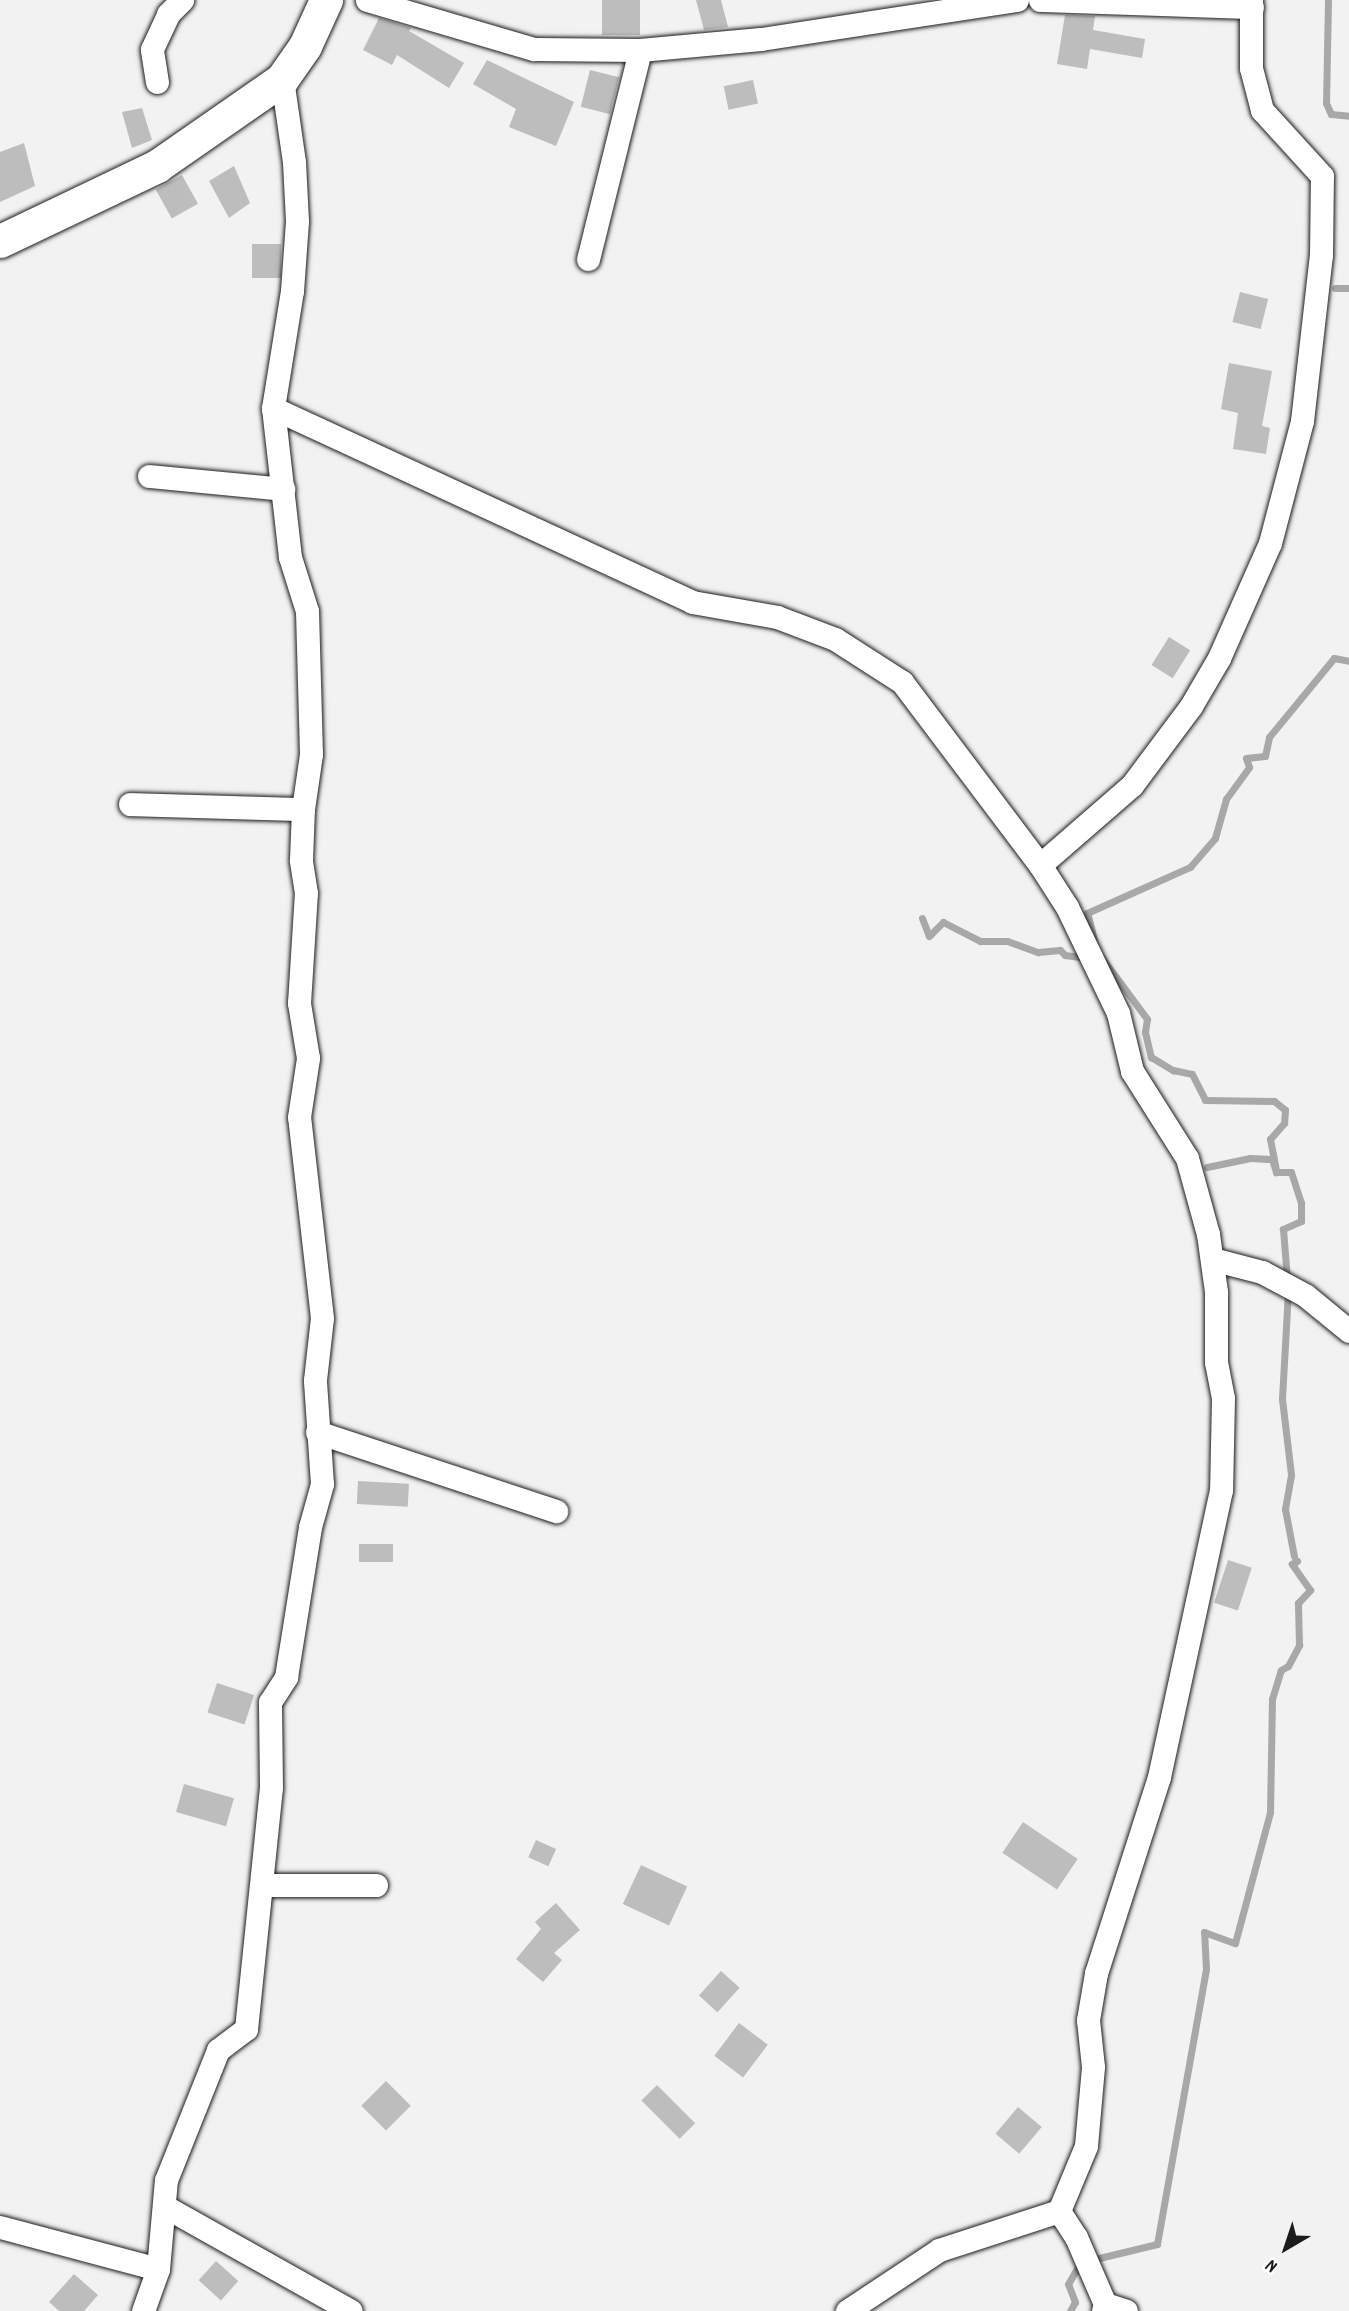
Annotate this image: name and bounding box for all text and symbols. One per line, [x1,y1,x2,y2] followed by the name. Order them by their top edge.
[1251,2213,1321,2283] north arrow
[1260,2251,1285,2278] text: N

